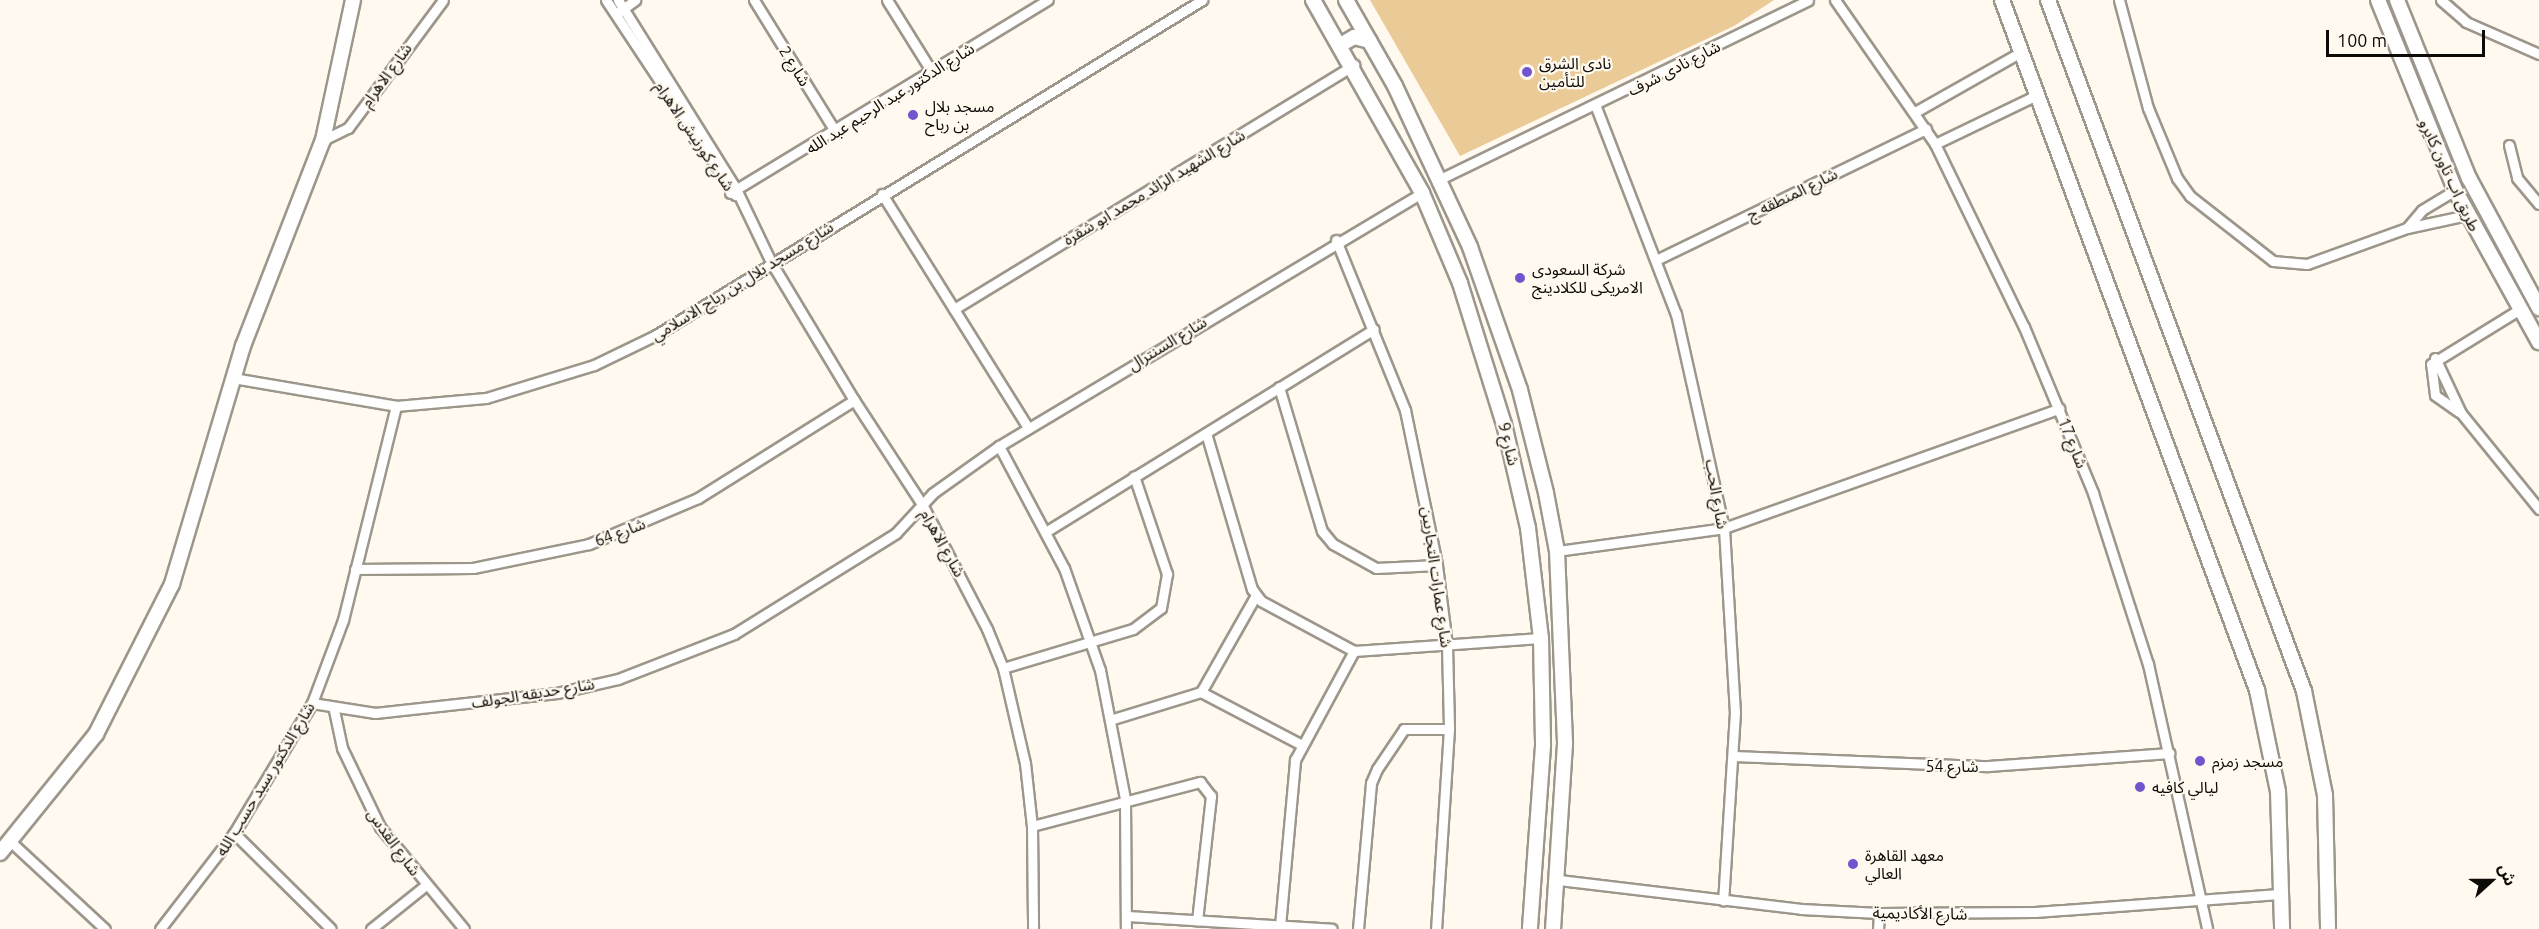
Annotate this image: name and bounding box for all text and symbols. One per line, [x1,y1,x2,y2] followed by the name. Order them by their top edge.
[2329,18,2488,56] scale bar
[2337,30,2387,50] text: 100 m
[1624,36,1724,100] street label: شارع نادى شرف
[802,38,978,158] street label: شارع الدكتور عبد الرحيم عبد الله
[356,39,416,111] street label: شارع الاهرام
[775,42,815,90] street label: شارع 2
[1539,53,1611,91] place label: نادى الشرق للتأمين
[1520,65,1534,79] marker: نادى الشرق للتأمين
[651,77,739,195] street label: شارع كورنيش الاهرام
[925,96,994,134] place label: مسجد بلال بن رباح
[906,108,920,122] marker: مسجد بلال بن رباح
[2415,116,2485,234] street label: طريق اب تاون كايرو
[1060,125,1248,249] street label: شارع الشهيد الرائد محمد ابو شقرة
[1744,164,1840,224] street label: شارع المنطقه ج
[647,217,837,345] street label: شارع مسجد بلال بن رباح الاسلامي
[1532,259,1643,297] place label: شركة السعودى الامريكى للكلادينج
[1513,271,1527,285] marker: شركة السعودى الامريكى للكلادينج
[1124,312,1210,374] street label: شارع السنترال
[2054,415,2092,471] street label: شارع 17
[1494,420,1524,468] street label: شارع 9
[1701,458,1733,530] street label: شارع الحب
[1418,505,1456,649] street label: شارع عمارات التجاريين
[917,506,969,580] street label: شارع الاهرام
[592,514,648,550] street label: شارع 64
[470,674,596,712] street label: شارع حديقه الجولف
[211,698,319,860] street label: شارع الدكتور سيد حسب الله
[2212,751,2283,771] place label: مسجد زمزم
[2193,754,2207,768] marker: مسجد زمزم
[1926,756,1978,776] street label: شارع 54
[2152,777,2219,797] place label: ليالي كافيه
[2133,780,2147,794] marker: ليالي كافيه
[363,805,425,879] street label: شارع القدس
[1865,845,1944,883] place label: معهد القاهرة العالي
[2461,851,2521,911] north arrow
[1846,857,1860,871] marker: معهد القاهرة العالي
[2495,861,2520,888] text: ش
[1873,903,1967,923] street label: شارع الأكاديمية

